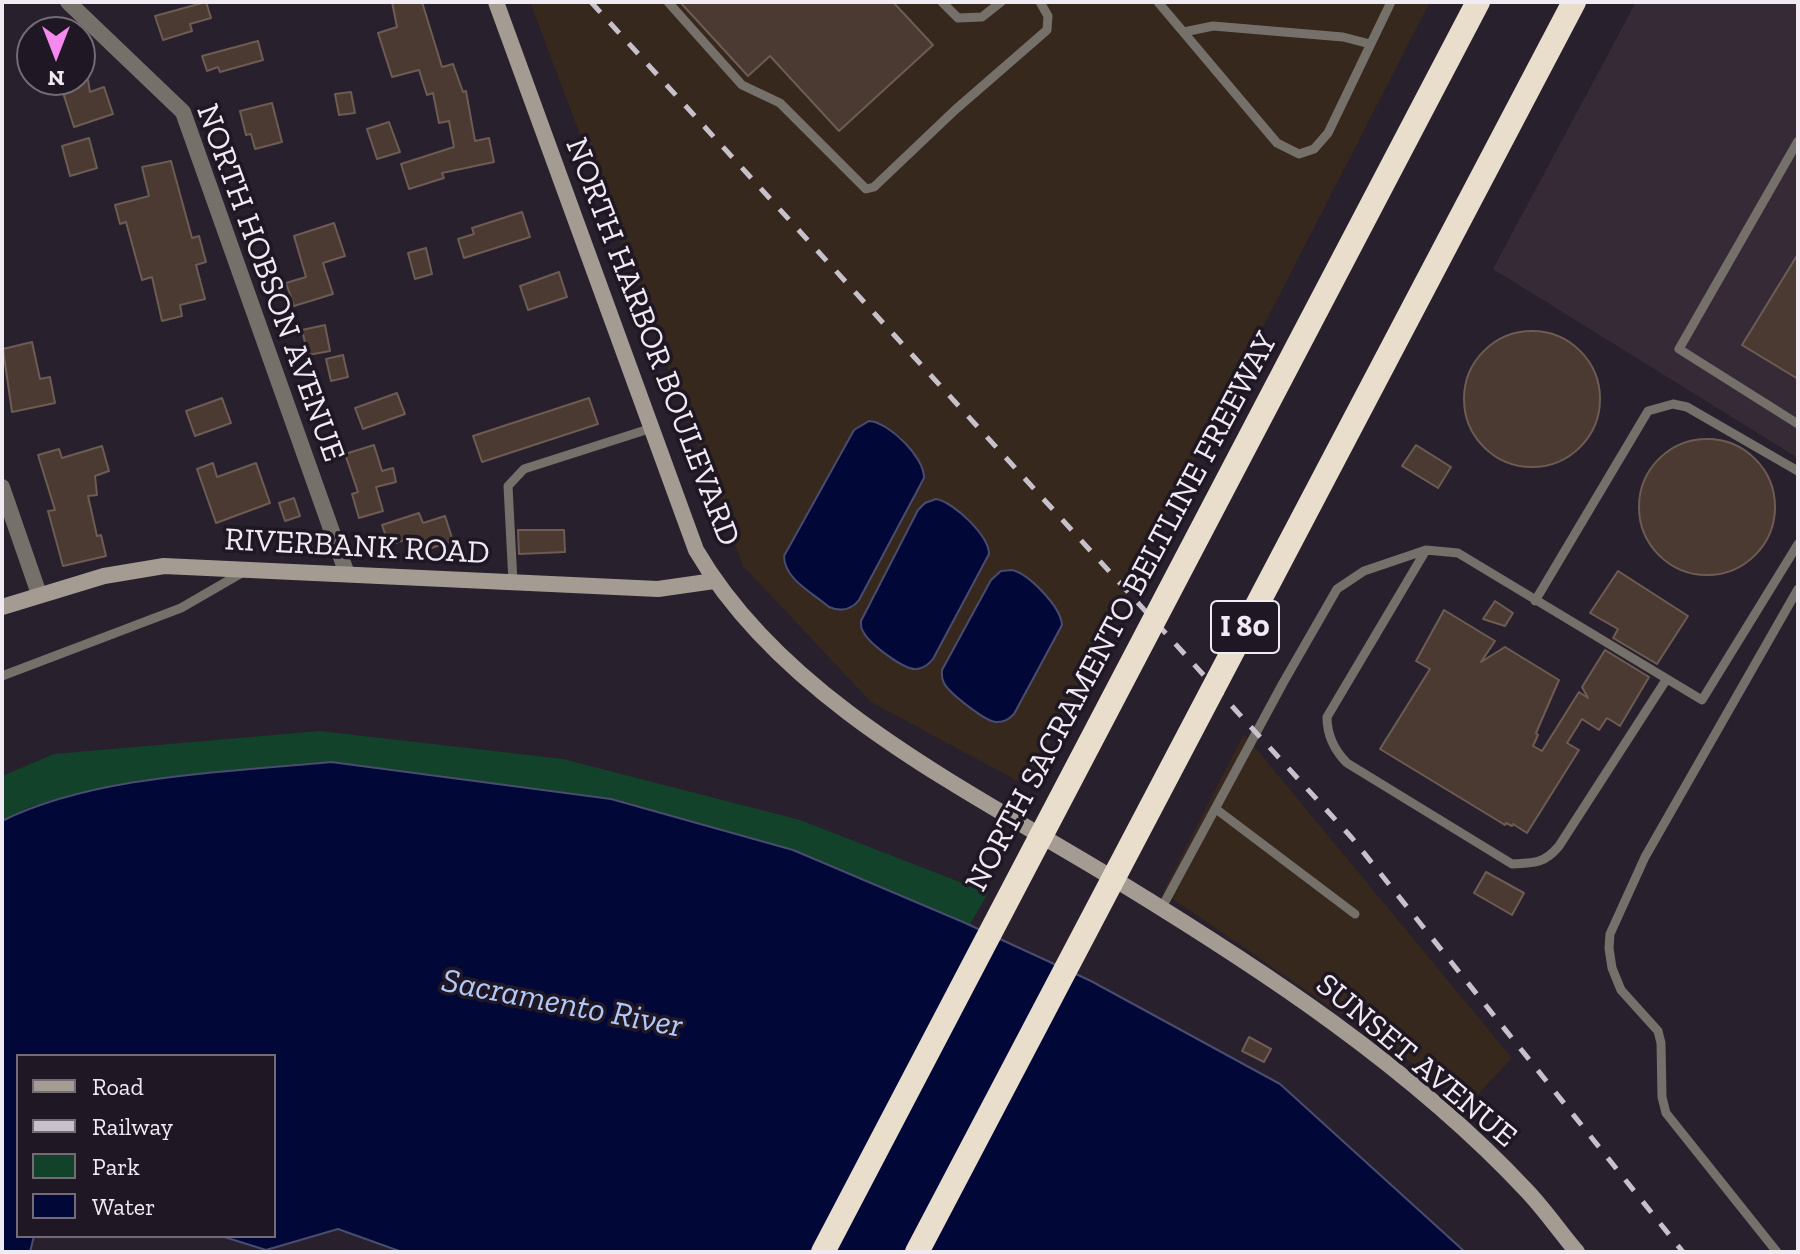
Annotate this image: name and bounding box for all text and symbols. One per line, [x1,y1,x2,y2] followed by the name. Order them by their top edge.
[16,16,96,96] north arrow
[48,65,64,92] text: N
[187,99,353,467] street label: NORTH HOBSON AVENUE
[556,133,748,551] street label: NORTH HARBOR BOULEVARD
[958,326,1286,898] street label: NORTH SACRAMENTO BELTLINE FREEWAY
[223,521,491,573] street label: RIVERBANK ROAD
[1211,601,1279,653] road number: I 80
[438,961,686,1047] water label: Sacramento River
[1308,966,1524,1156] street label: SUNSET AVENUE
[16,1054,276,1238] legend
[92,1072,144,1101] text: Road
[92,1112,173,1141] text: Railway
[92,1152,140,1181] text: Park
[92,1192,155,1221] text: Water

